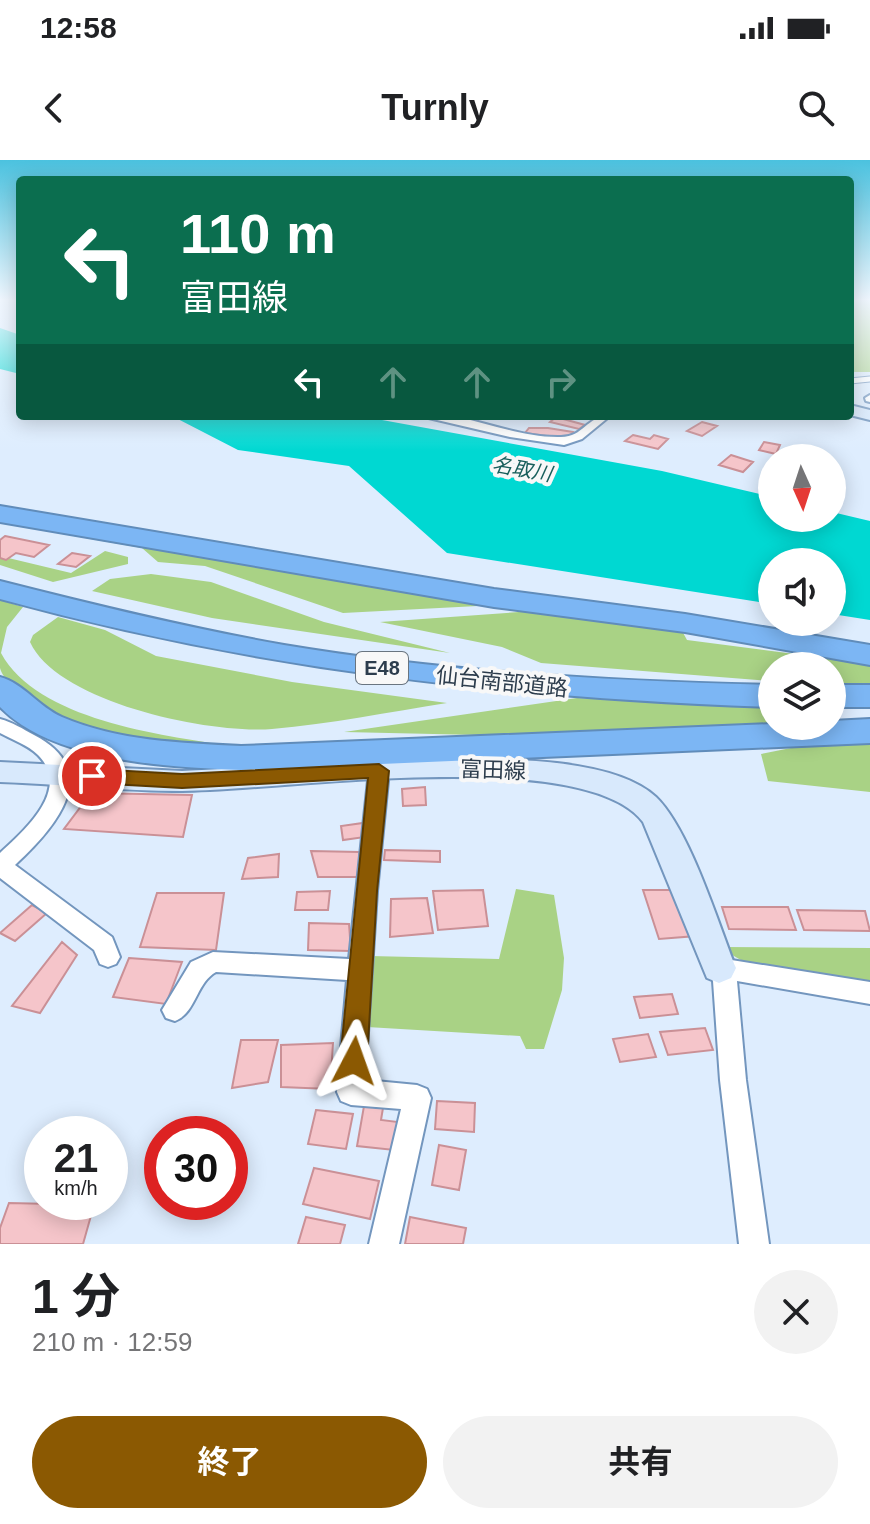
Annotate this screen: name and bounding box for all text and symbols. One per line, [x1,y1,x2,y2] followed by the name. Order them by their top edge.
[40,11,117,44] text: 12:58
[32,86,76,130] icon: back
[794,86,838,130] icon: search
[381,87,489,128] text: Turnly
[180,202,336,265] text: 110 m
[48,208,152,312] icon: left
[180,277,288,318] text: 富田線
[287,360,331,404] icon: left
[371,360,415,404] icon: ahead
[455,360,499,404] icon: ahead
[539,360,583,404] icon: right
[758,444,846,532] north arrow
[758,444,846,740] map controls
[491,453,555,485] water label: 名取川
[758,548,846,636] button: sound
[356,652,408,684] road number: E48
[758,652,846,740] button: layers
[435,663,569,701] street label: 仙台南部道路
[58,742,126,810] pin
[70,754,114,798] icon: arrive
[460,756,526,784] street label: 富田線
[312,1019,396,1103] position arrow
[144,1116,248,1220] speed limit sign: 30
[54,1136,98,1180] text: 21
[54,1177,98,1199] text: km/h
[32,1270,120,1323] text: 1 分
[754,1270,838,1354] button: close
[32,1327,192,1357] text: 210 m · 12:59
[32,1416,427,1508] button: 終了
[443,1416,838,1508] button: 共有

